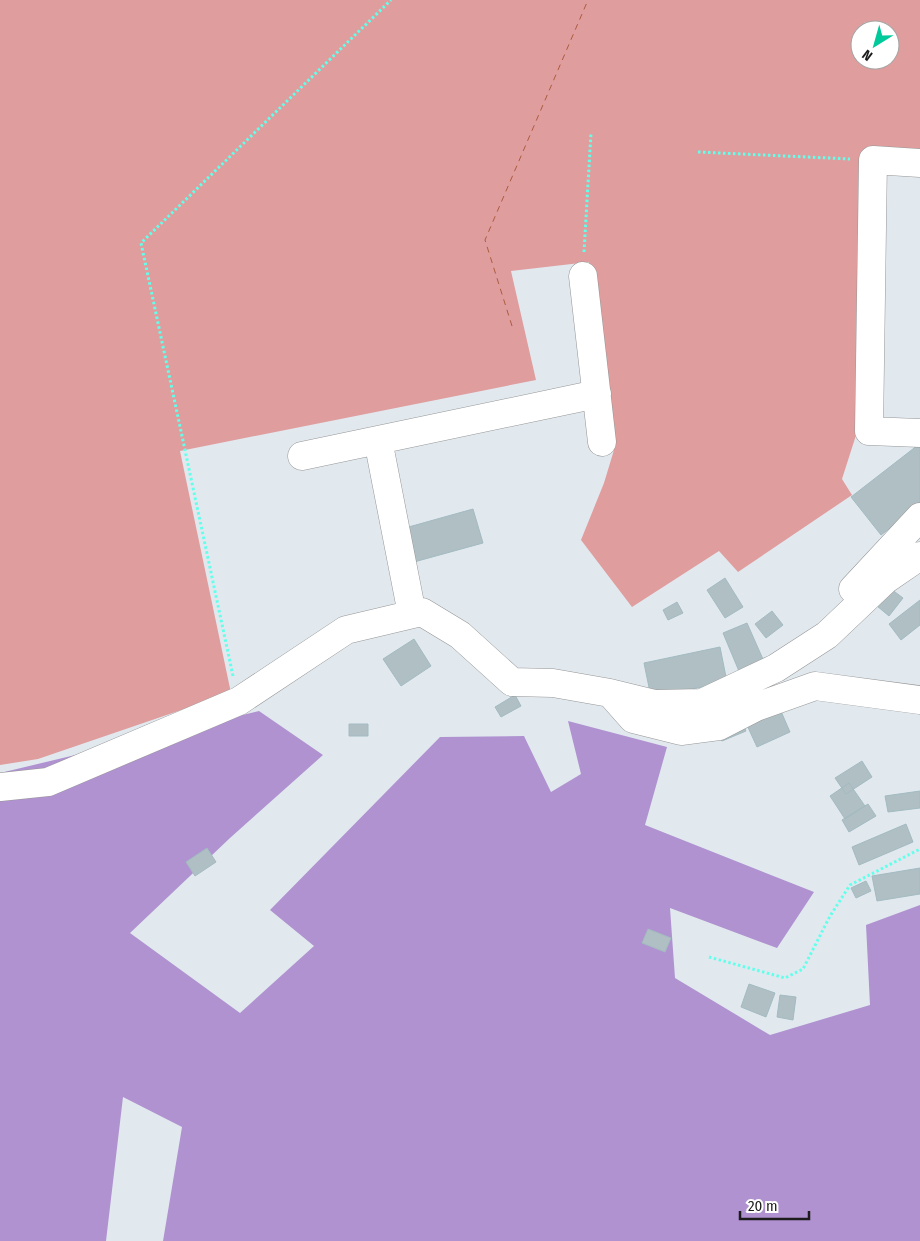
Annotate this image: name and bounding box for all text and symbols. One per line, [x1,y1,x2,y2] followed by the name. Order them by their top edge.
[850,20,900,70] north arrow
[859,46,876,64] text: N
[740,1188,809,1220] scale bar
[748,1197,778,1215] text: 20 m

